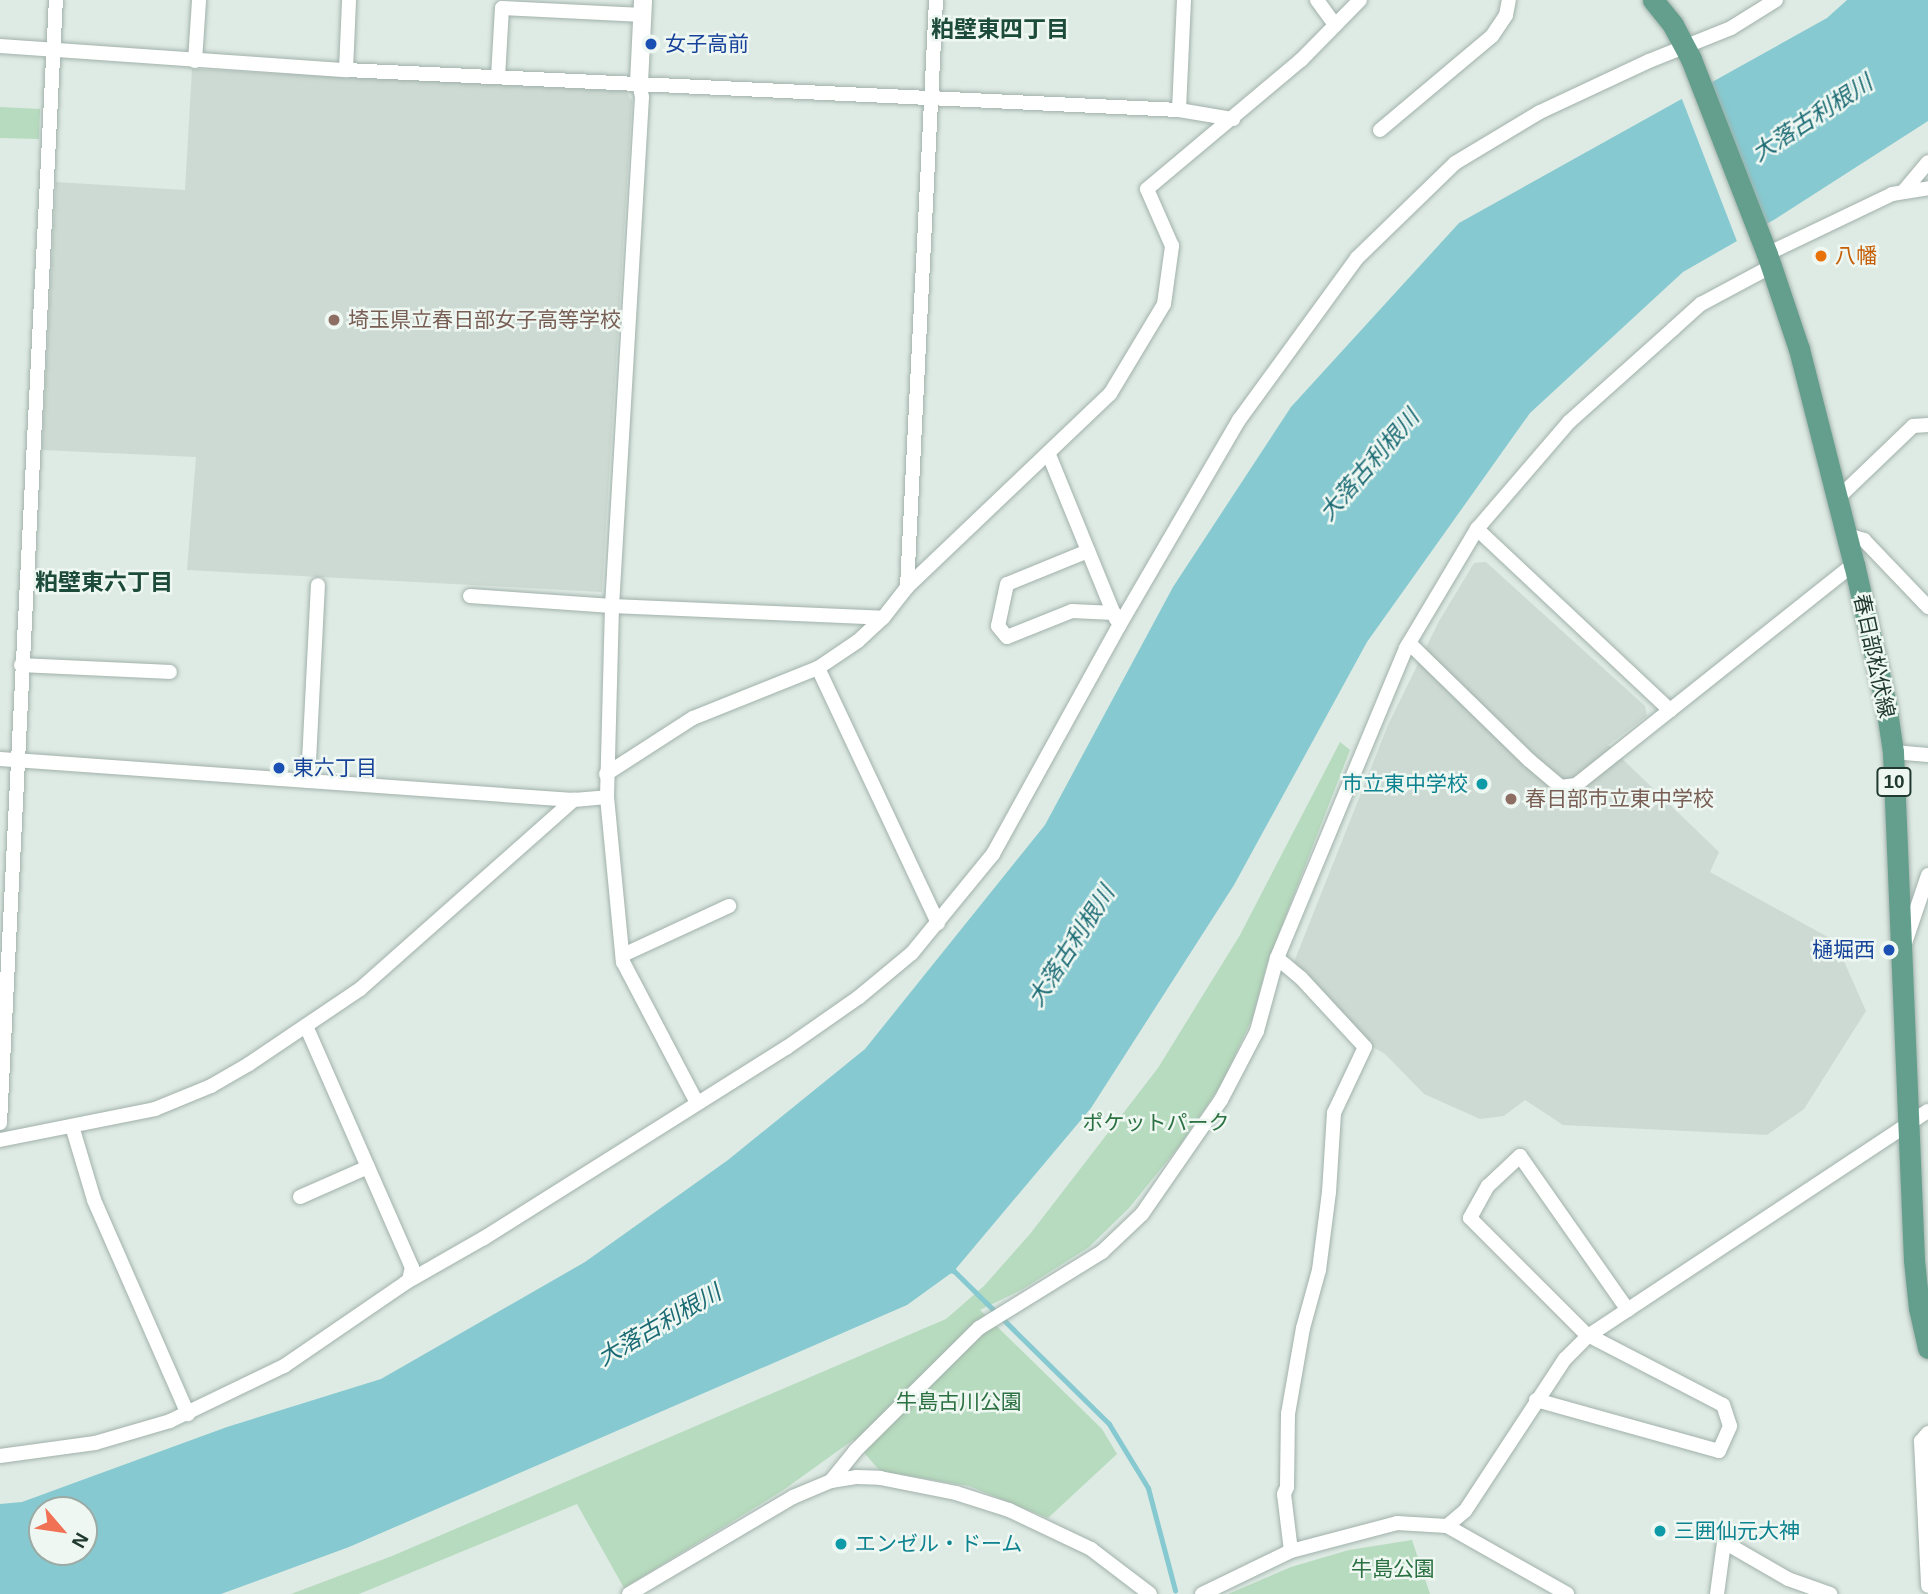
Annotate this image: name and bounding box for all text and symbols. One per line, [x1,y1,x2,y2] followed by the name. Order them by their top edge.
[931,15,1069,43] district label: 粕壁東四丁目
[665,31,749,57] place label: 女子高前
[643,36,659,52] marker: 女子高前
[1747,69,1877,167] water label: 大落古利根川
[1835,243,1877,269] place label: 八幡
[1813,248,1829,264] marker: 八幡
[348,307,621,333] place label: 埼玉県立春日部女子高等学校
[326,312,342,328] marker: 埼玉県立春日部女子高等学校
[1313,404,1425,526] water label: 大落古利根川
[35,568,173,596] district label: 粕壁東六丁目
[1849,592,1899,720] street label: 春日部松伏線
[293,755,377,781] place label: 東六丁目
[271,760,287,776] marker: 東六丁目
[1875,766,1913,797] road number: 10
[1342,771,1468,797] place label: 市立東中学校
[1474,776,1490,792] marker: 市立東中学校
[1525,786,1714,812] place label: 春日部市立東中学校
[1503,791,1519,807] marker: 春日部市立東中学校
[1022,881,1120,1011] water label: 大落古利根川
[1812,937,1875,963] place label: 樋堀西
[1881,942,1897,958] marker: 樋堀西
[1083,1110,1229,1136] park label: ポケットパーク
[592,1279,726,1371] water label: 大落古利根川
[896,1389,1022,1415] park label: 牛島古川公園
[28,1496,98,1566] north arrow
[1674,1518,1800,1544] place label: 三囲仙元大神
[1652,1523,1668,1539] marker: 三囲仙元大神
[68,1529,93,1552] text: N
[855,1531,1023,1557] place label: エンゼル・ドーム
[833,1536,849,1552] marker: エンゼル・ドーム
[1351,1556,1435,1582] park label: 牛島公園

